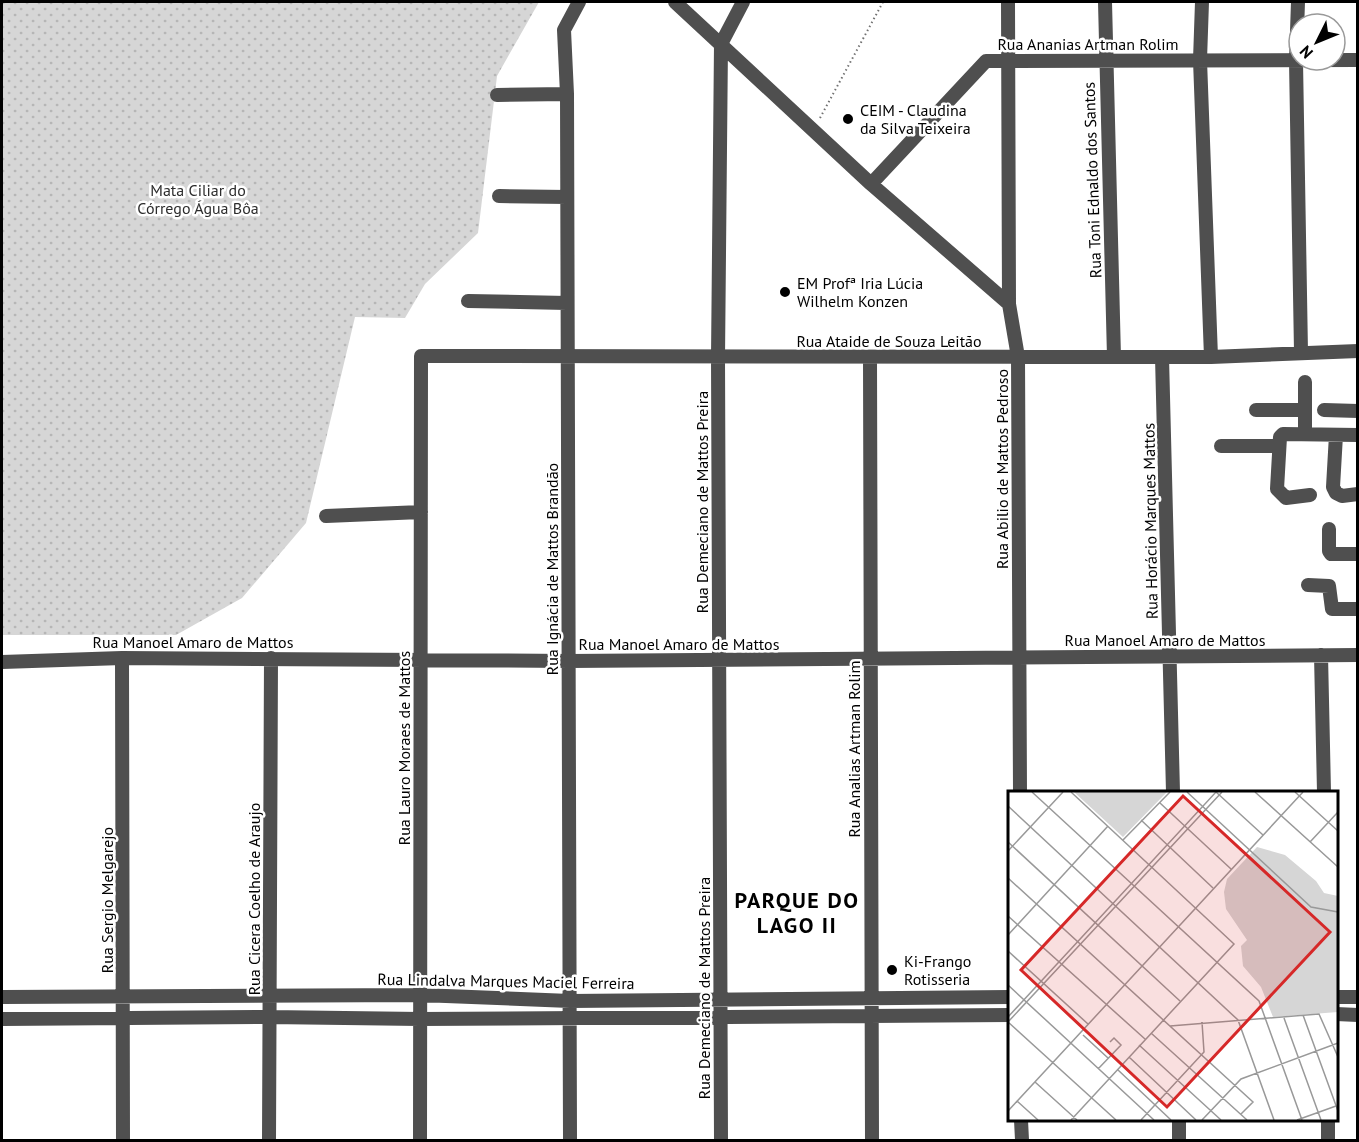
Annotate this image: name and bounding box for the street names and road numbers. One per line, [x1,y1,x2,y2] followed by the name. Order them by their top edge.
[997,34,1179,54] street label: Rua Ananias Artman Rolim
[1079,81,1105,278] street label: Rua Toni Ednaldo dos Santos
[796,331,982,351] street label: Rua Ataide de Souza Leitão
[992,369,1012,569] street label: Rua Abilio de Mattos Pedroso
[692,391,712,613] street label: Rua Demeciano de Mattos Preira
[1138,422,1162,619] street label: Rua Horácio Marques Mattos
[542,463,562,675] street label: Rua Ignácia de Mattos Brandão
[1065,630,1266,650] street label: Rua Manoel Amaro de Mattos
[93,632,294,652] street label: Rua Manoel Amaro de Mattos
[579,634,780,654] street label: Rua Manoel Amaro de Mattos
[394,651,414,845] street label: Rua Lauro Moraes de Mattos
[844,660,864,838] street label: Rua Analias Artman Rolim
[244,803,264,995] street label: Rua Cicera Coelho de Araujo
[97,827,117,973] street label: Rua Sergio Melgarejo
[694,877,714,1099] street label: Rua Demeciano de Mattos Preira
[377,969,635,993] street label: Rua Lindalva Marques Maciel Ferreira

